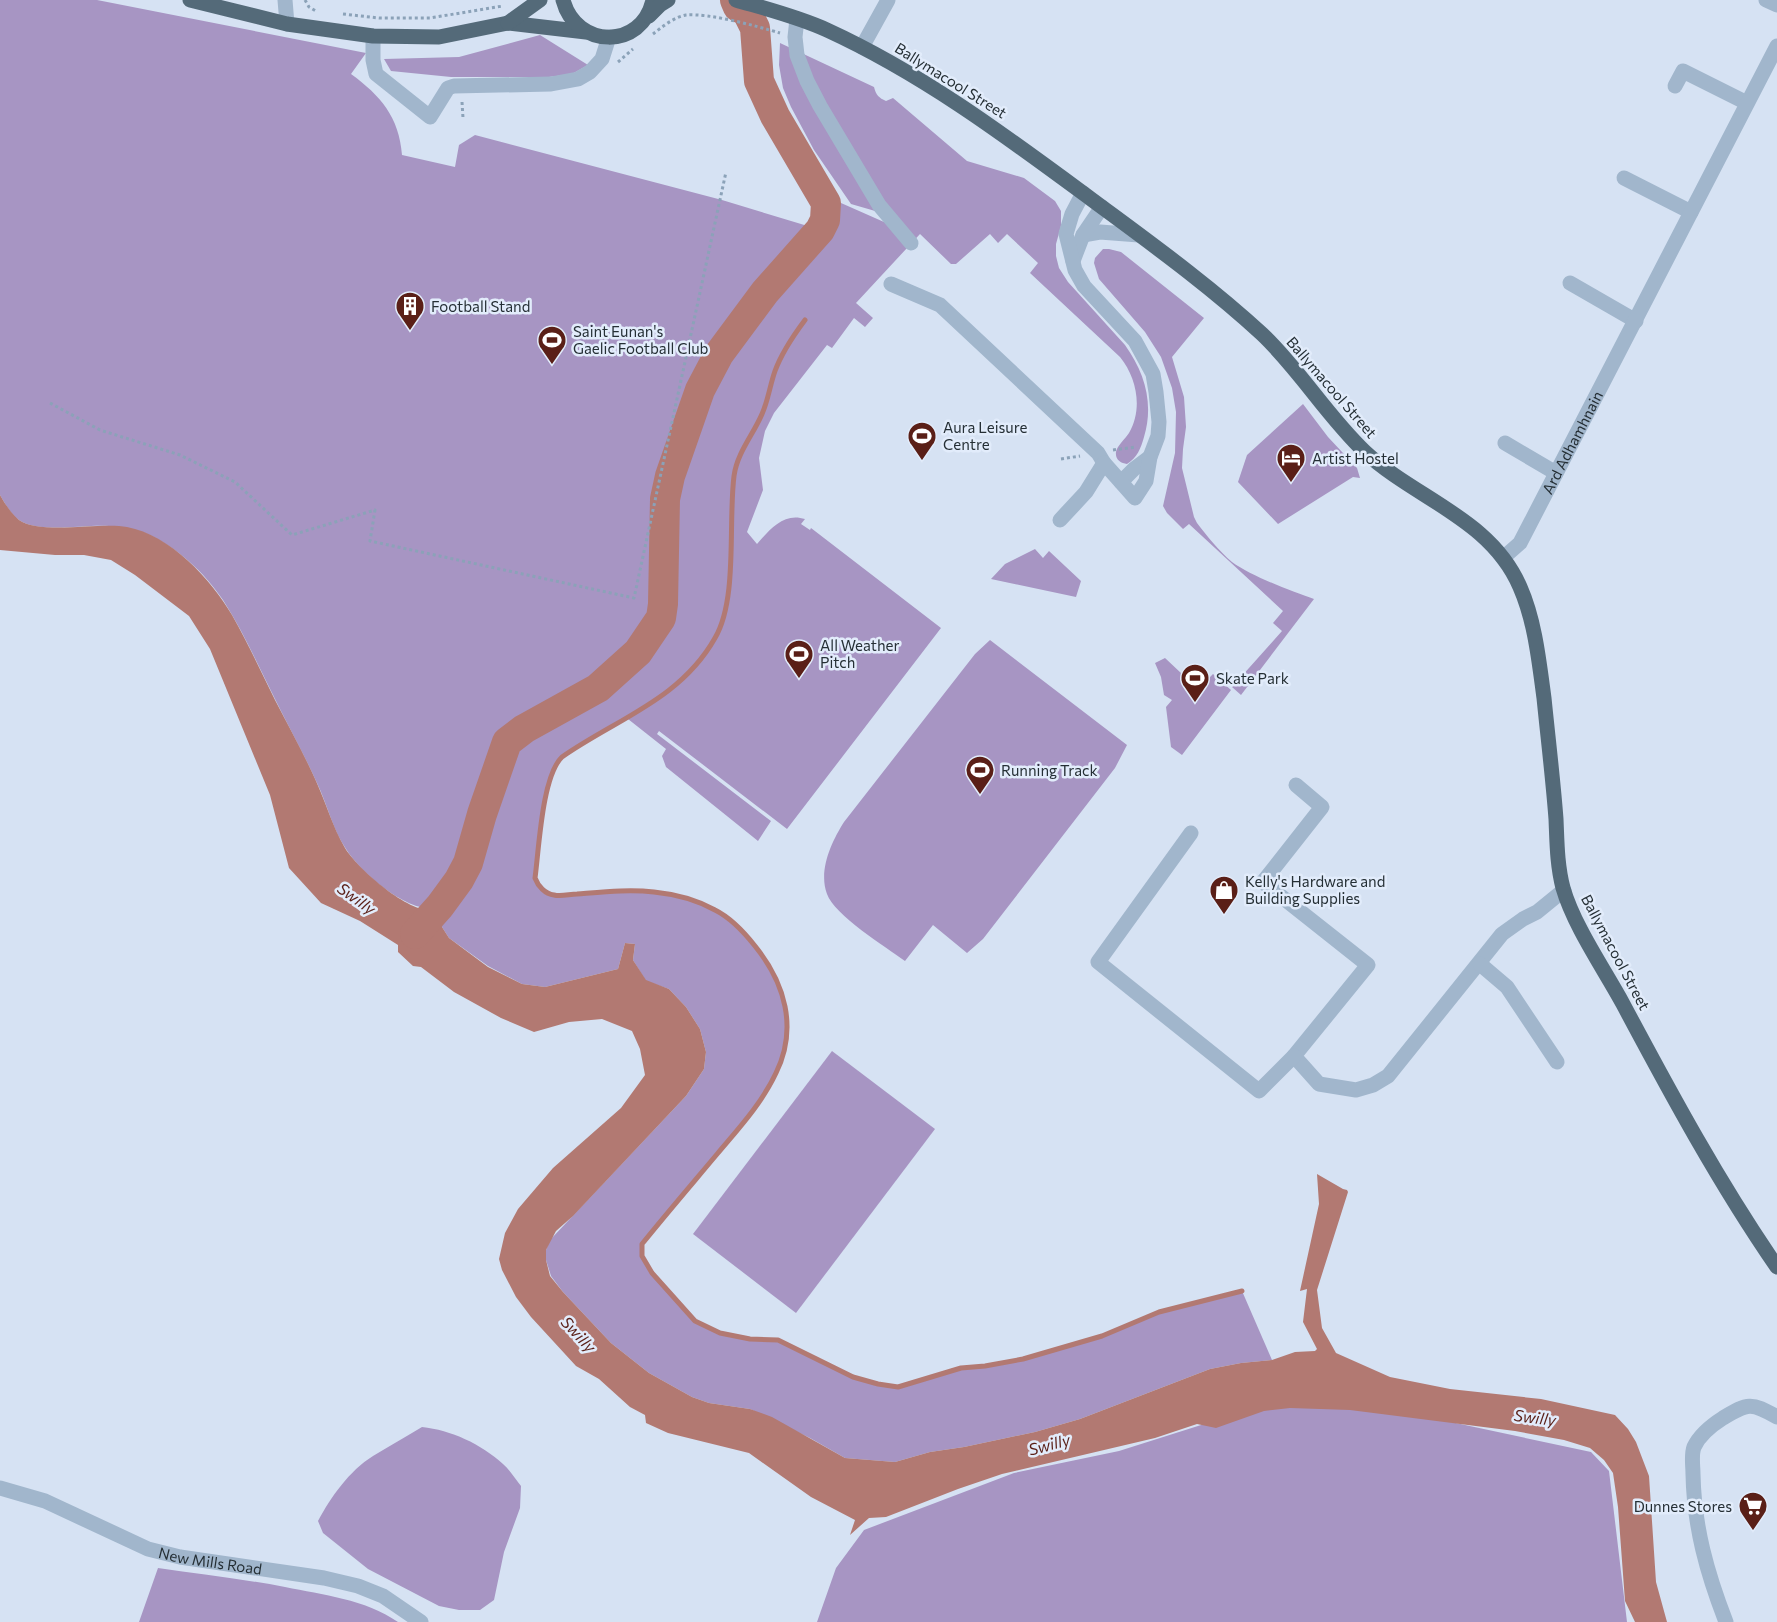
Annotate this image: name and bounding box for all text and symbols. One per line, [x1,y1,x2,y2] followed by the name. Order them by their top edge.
[892,38,1010,122] street label: Ballymacool Street
[394,290,426,332] building icon: Football Stand
[431,297,530,315] place label: Football Stand
[573,322,709,357] place label: Saint Eunan's Gaelic Football Club
[536,324,568,366] sports icon: Saint Eunan's Gaelic Football Club
[1283,333,1381,441] street label: Ballymacool Street
[1538,388,1606,497] street label: Ard Adhamhnain
[943,418,1027,453] place label: Aura Leisure Centre
[906,420,938,462] sports icon: Aura Leisure Centre
[1275,442,1307,484] hotel icon: Artist Hostel
[1312,449,1399,467] place label: Artist Hostel
[820,636,900,671] place label: All Weather Pitch
[783,638,815,680] sports icon: All Weather Pitch
[1179,662,1211,704] sports icon: Skate Park
[1216,669,1289,687] place label: Skate Park
[964,754,996,796] sports icon: Running Track
[1001,761,1098,779] place label: Running Track
[1245,872,1385,907] place label: Kelly's Hardware and Building Supplies
[1208,874,1240,916] shop icon: Kelly's Hardware and Building Supplies
[334,878,380,918] water label: Swilly
[1578,891,1654,1013] street label: Ballymacool Street
[558,1312,601,1356] water label: Swilly
[1513,1405,1558,1429] water label: Swilly
[1026,1429,1073,1459] water label: Swilly
[1737,1490,1769,1532] supermarket icon: Dunnes Stores
[1634,1497,1732,1515] place label: Dunnes Stores
[157,1543,263,1578] street label: New Mills Road

